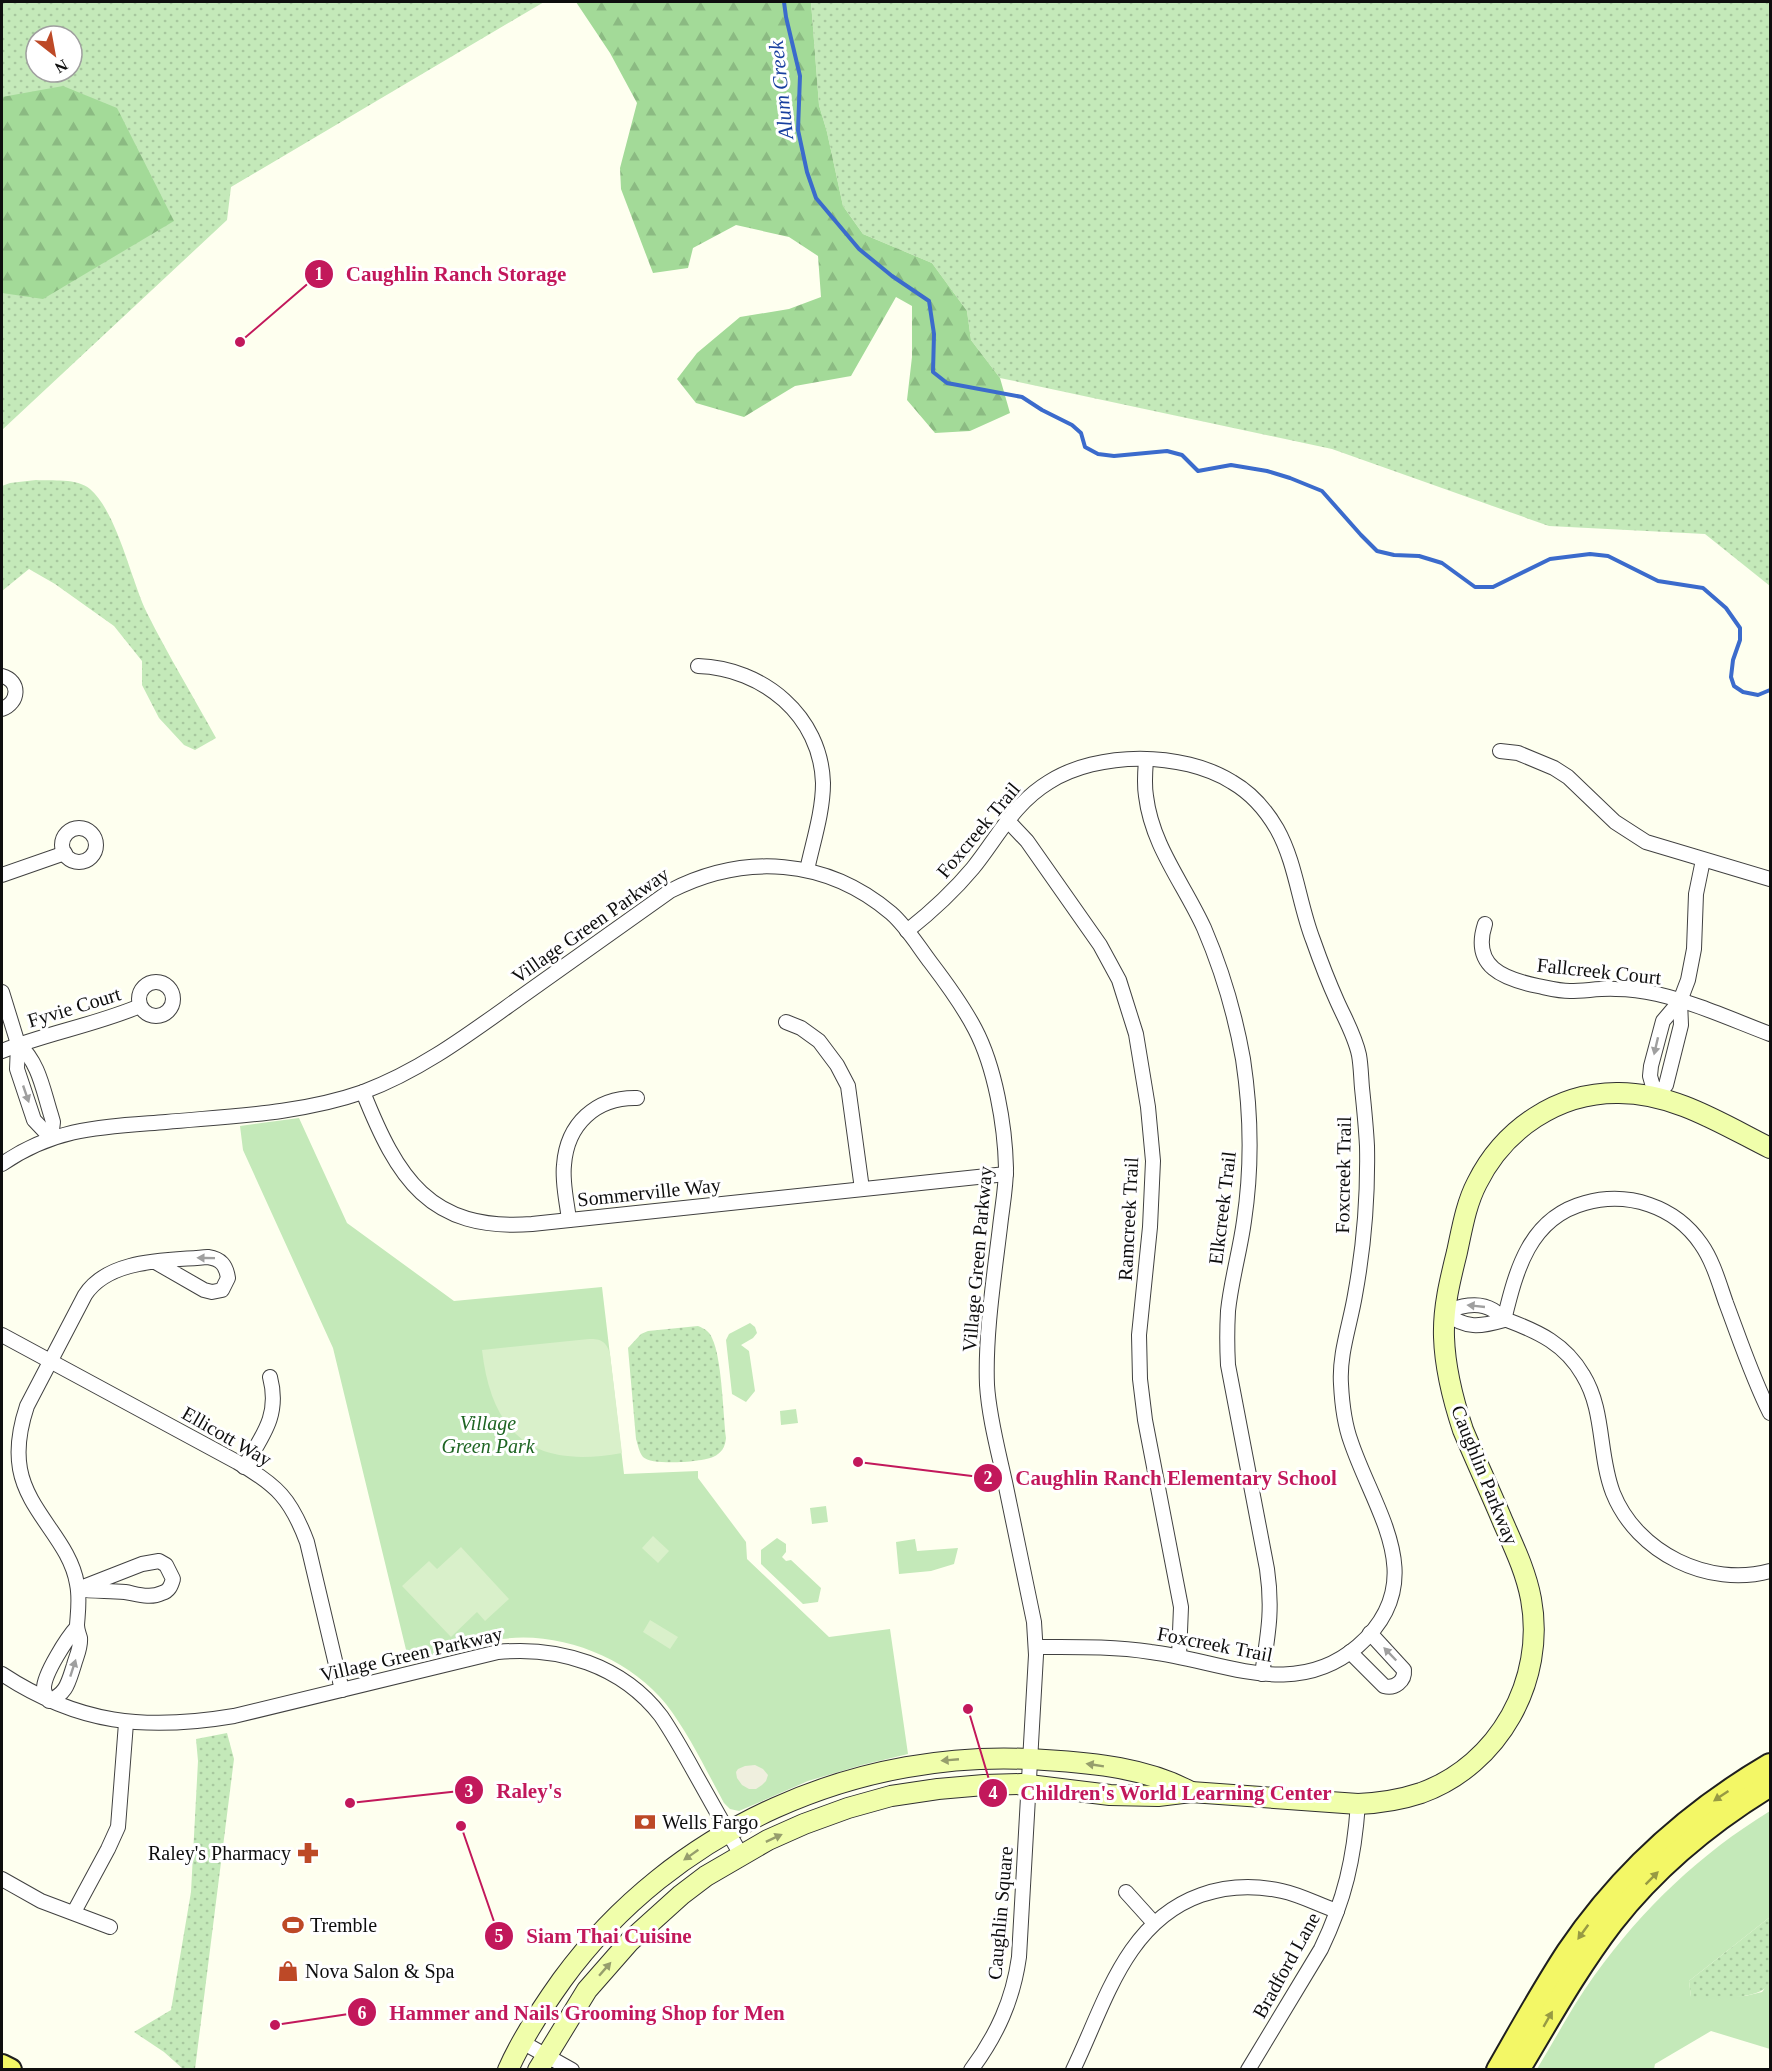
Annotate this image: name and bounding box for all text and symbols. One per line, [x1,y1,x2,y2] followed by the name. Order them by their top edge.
[24,24,84,84] north arrow
[764,39,798,142] water label: Alum Creek
[52,56,71,77] text: N
[304,254,578,293] callout: Caughlin Ranch Storage
[346,262,566,286] text: Caughlin Ranch Storage
[315,264,324,284] text: 1
[932,778,1024,882] street label: Foxcreek Trail
[507,862,673,988] street label: Village Green Parkway
[1536,954,1663,989] street label: Fallcreek Court
[25,982,124,1033] street label: Fyvie Court
[1650,1037,1660,1055] one-way arrow
[21,1085,31,1103] one-way arrow
[1331,1116,1355,1234] street label: Foxcreek Trail
[1204,1150,1240,1266] street label: Elkcreek Trail
[1114,1156,1142,1281] street label: Ramcreek Trail
[958,1165,997,1353] street label: Village Green Parkway
[576,1174,722,1211] street label: Sommerville Way
[196,1253,215,1263] one-way arrow
[1466,1301,1485,1311] one-way arrow
[178,1402,276,1471] street label: Ellicott Way
[1446,1402,1523,1548] street label: Caughlin Parkway
[441,1412,536,1457] park label: Village Green Park
[973,1458,1349,1497] callout: Caughlin Ranch Elementary School
[1015,1466,1337,1490] text: Caughlin Ranch Elementary School
[984,1468,993,1488] text: 2
[318,1622,505,1687] street label: Village Green Parkway
[1155,1622,1275,1666] street label: Foxcreek Trail
[1383,1647,1397,1662] one-way arrow
[68,1659,78,1677] one-way arrow
[941,1755,960,1765] one-way arrow
[1085,1760,1104,1769] one-way arrow
[454,1771,574,1810] callout: Raley's
[978,1774,1344,1813] callout: Children's World Learning Center
[496,1779,562,1803] text: Raley's
[465,1781,474,1801] text: 3
[1020,1781,1332,1805] text: Children's World Learning Center
[989,1783,998,1803] text: 4
[1713,1791,1729,1802] one-way arrow
[633,1810,657,1834] bank icon: Wells Fargo
[662,1811,758,1834] place label: Wells Fargo
[766,1833,783,1842] one-way arrow
[296,1841,320,1865] pharmacy icon: Raley's Pharmacy
[148,1842,291,1865] place label: Raley's Pharmacy
[983,1845,1018,1981] street label: Caughlin Square
[684,1849,700,1861] one-way arrow
[1645,1870,1659,1885] one-way arrow
[1248,1908,1324,2022] street label: Bradford Lane
[281,1913,305,1937] sports icon: Tremble
[310,1914,377,1936] place label: Tremble
[484,1916,704,1955] callout: Siam Thai Cuisine
[526,1924,692,1948] text: Siam Thai Cuisine
[1577,1925,1589,1940] one-way arrow
[495,1926,504,1946] text: 5
[276,1959,300,1983] shop icon: Nova Salon & Spa
[305,1960,455,1983] place label: Nova Salon & Spa
[598,1961,612,1976] one-way arrow
[347,1993,797,2032] callout: Hammer and Nails Grooming Shop for Men
[389,2001,785,2025] text: Hammer and Nails Grooming Shop for Men
[358,2003,367,2023] text: 6
[1543,2011,1554,2027] one-way arrow

